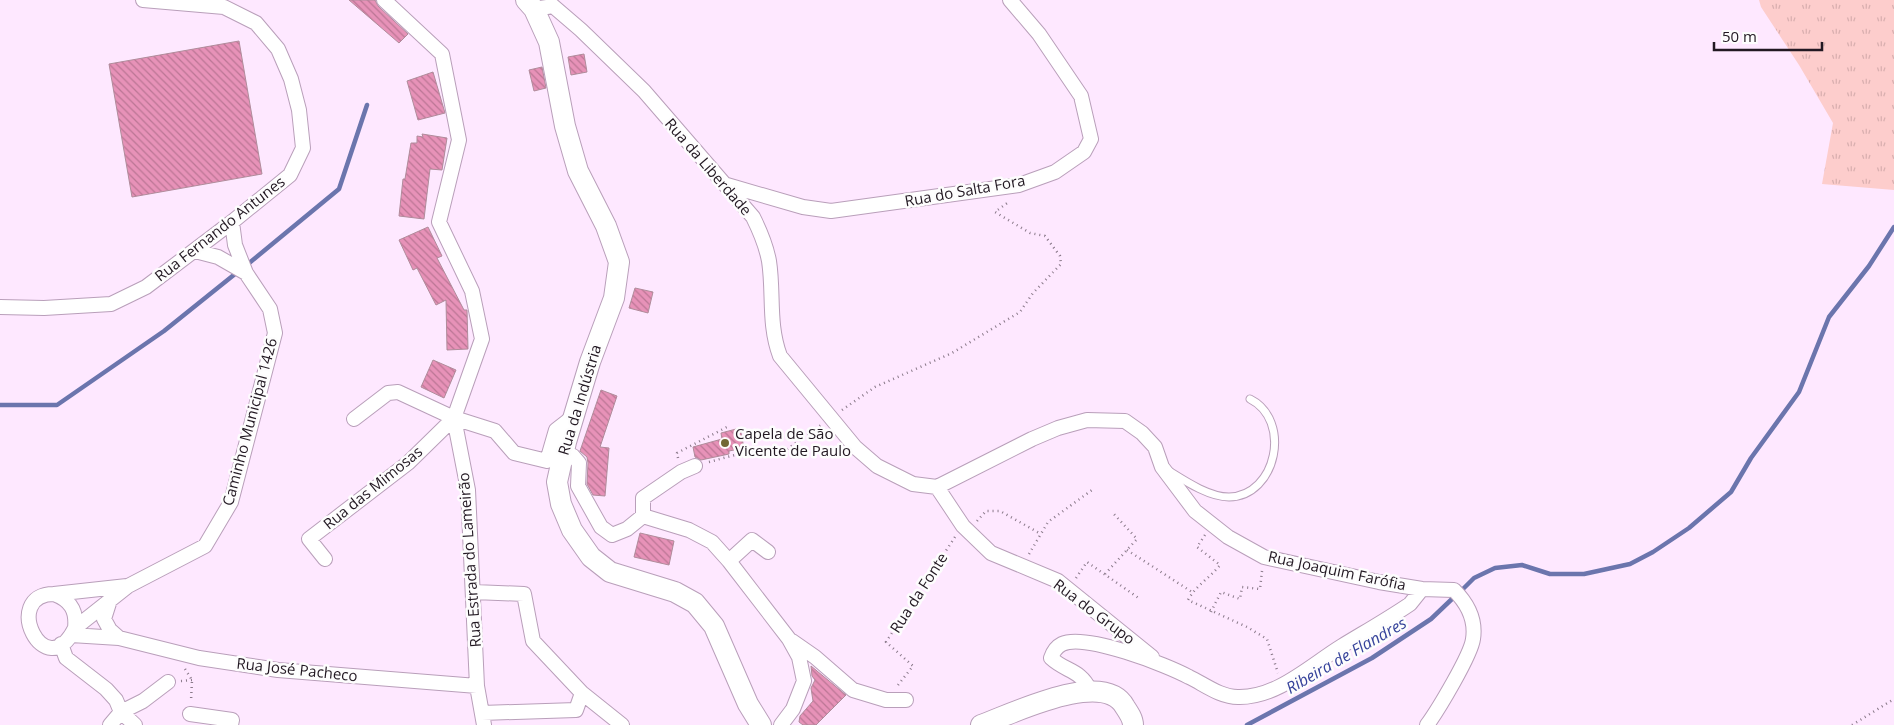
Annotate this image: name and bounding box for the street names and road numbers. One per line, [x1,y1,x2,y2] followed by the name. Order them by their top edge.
[661,114,757,219] street label: Rua da Liberdade
[903,170,1027,210] street label: Rua do Salta Fora
[150,171,289,285] street label: Rua Fernando Antunes
[217,336,281,508] street label: Caminho Municipal 1426
[553,342,605,457] street label: Rua da Indústria
[319,441,426,533] street label: Rua das Mimosas
[453,472,485,648] street label: Rua Estrada do Lameirão
[1266,546,1408,594] street label: Rua Joaquim Farófia
[885,548,952,636] street label: Rua da Fonte
[1050,574,1139,648] street label: Rua do Grupo
[236,653,359,685] street label: Rua José Pacheco

